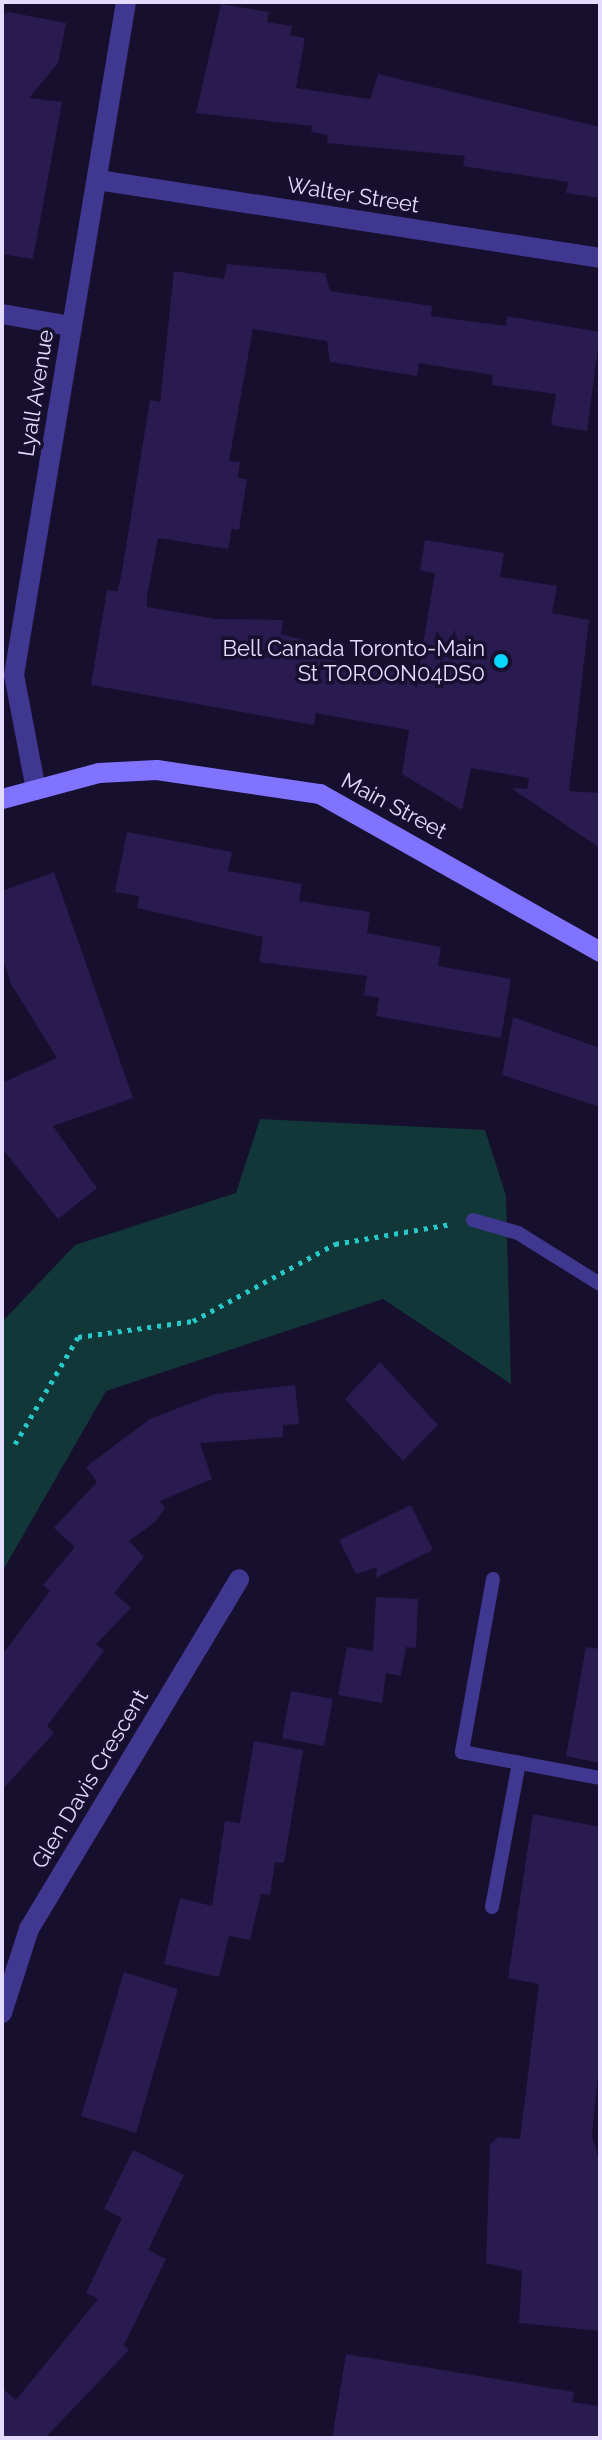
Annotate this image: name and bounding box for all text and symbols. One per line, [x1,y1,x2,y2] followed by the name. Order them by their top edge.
[285,171,421,219] street label: Walter Street
[13,327,59,459] street label: Lyall Avenue
[221,635,485,686] place label: Bell Canada Toronto-Main St TOROON04DS0
[492,652,510,670] marker: Bell Canada Toronto-Main St TOROON04DS0
[337,767,451,845] street label: Main Street
[26,1685,154,1873] street label: Glen Davis Crescent

